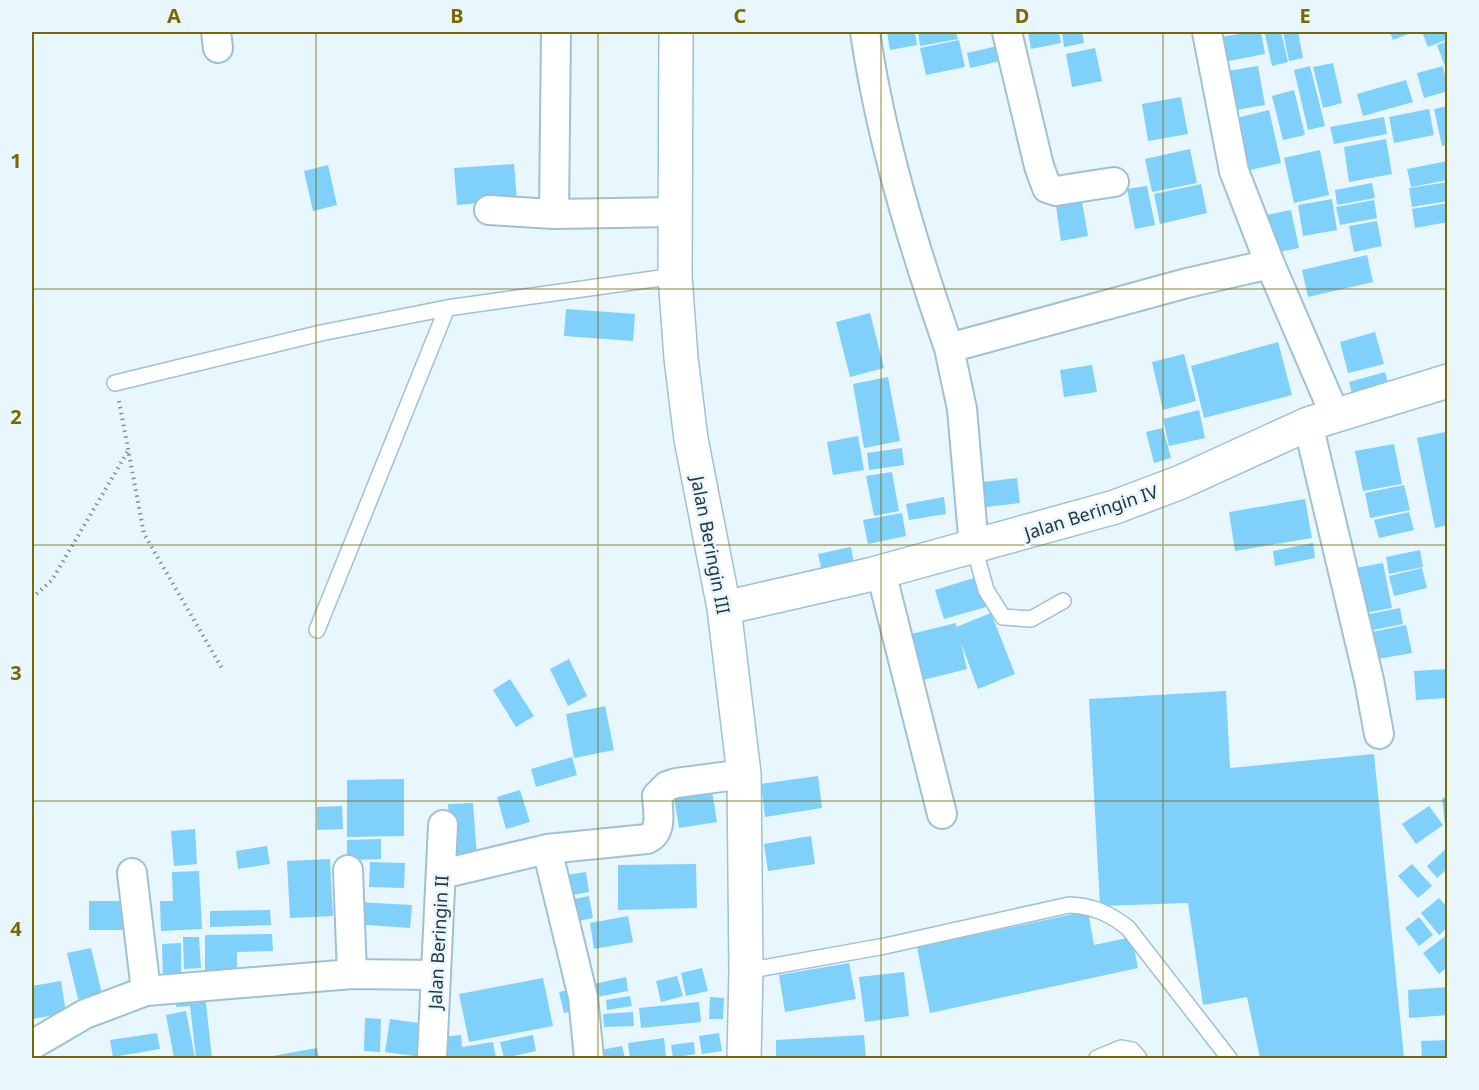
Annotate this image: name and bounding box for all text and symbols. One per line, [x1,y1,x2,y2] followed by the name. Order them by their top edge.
[167,2,181,29] text: A
[450,2,464,29] text: B
[734,2,747,29] text: C
[1015,2,1029,29] text: D
[1299,2,1311,29] text: E
[10,147,22,174] text: 1
[10,403,22,430] text: 2
[685,472,736,616] street label: Jalan Beringin III
[1019,479,1161,546] street label: Jalan Beringin IV
[10,659,22,686] text: 3
[422,874,453,1012] street label: Jalan Beringin II
[10,915,22,942] text: 4

